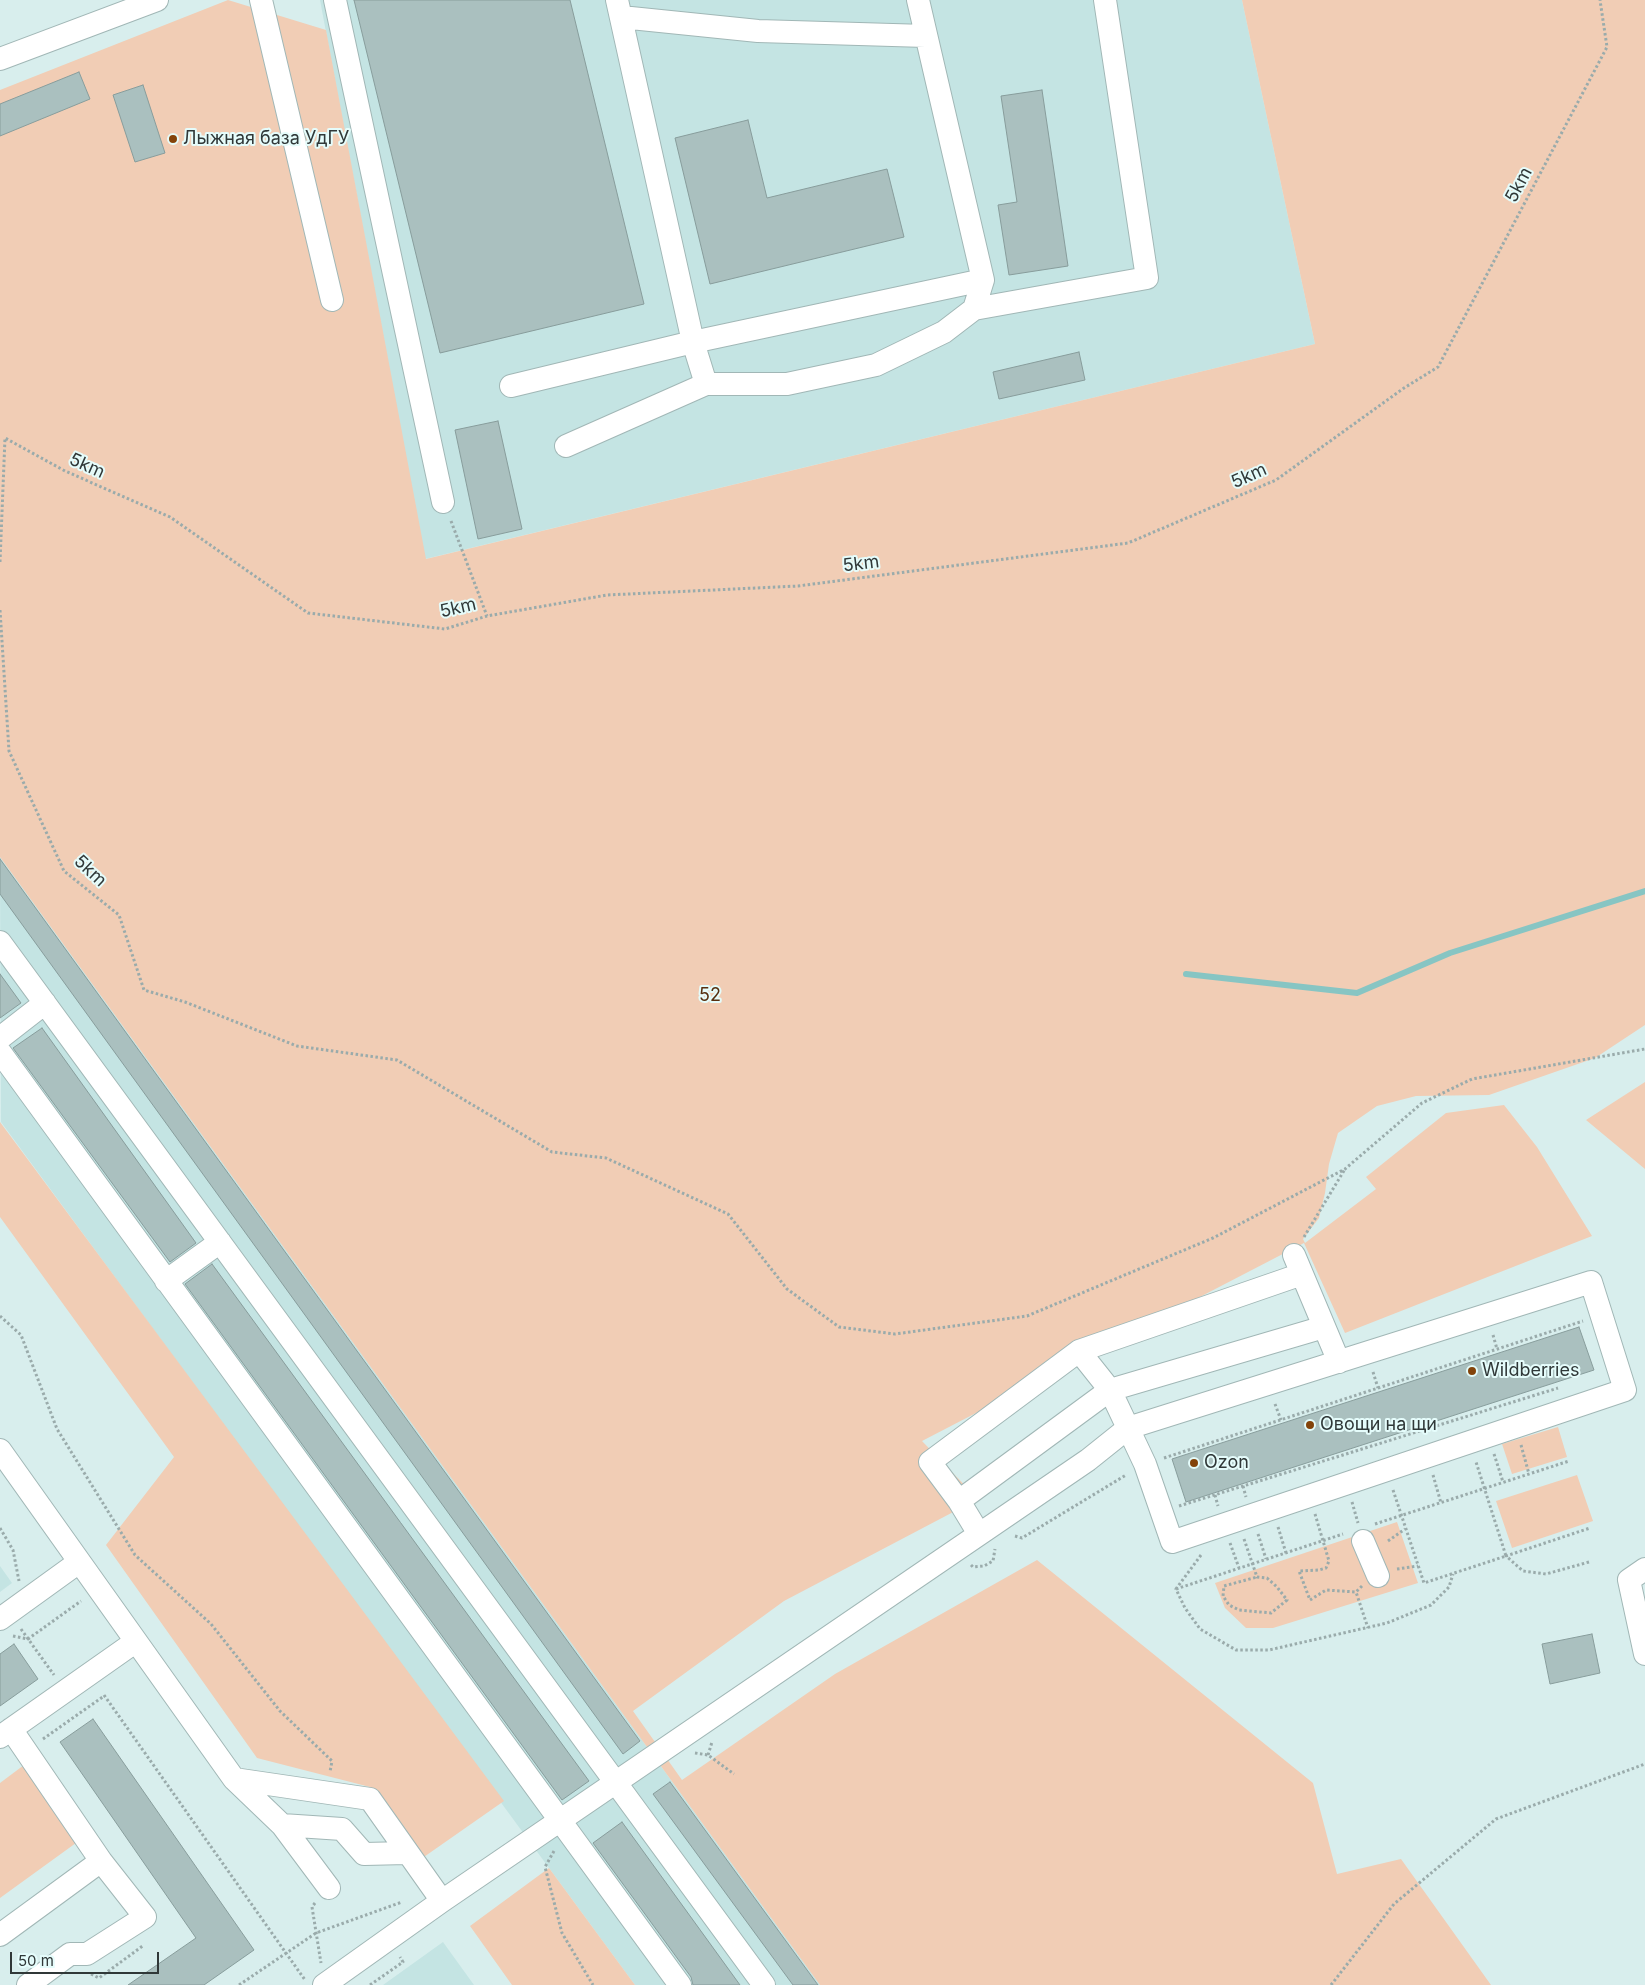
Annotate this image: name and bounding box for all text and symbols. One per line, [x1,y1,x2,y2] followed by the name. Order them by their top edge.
[183,128,349,150] place label: Лыжная база УдГУ
[167,133,179,145] marker: Лыжная база УдГУ
[1501,164,1537,206] street label: 5km
[66,449,108,483] street label: 5km
[1228,459,1270,493] street label: 5km
[842,551,880,577] street label: 5km
[438,593,478,623] street label: 5km
[69,851,111,891] street label: 5km
[699,985,721,1007] park label: 52
[1482,1360,1579,1382] place label: Wildberries
[1466,1365,1478,1377] marker: Wildberries
[1320,1414,1437,1436] place label: Овощи на щи
[1304,1419,1316,1431] marker: Овощи на щи
[1204,1452,1249,1474] place label: Ozon
[1188,1457,1200,1469] marker: Ozon
[12,1942,161,1974] scale bar
[18,1951,54,1970] text: 50 m

